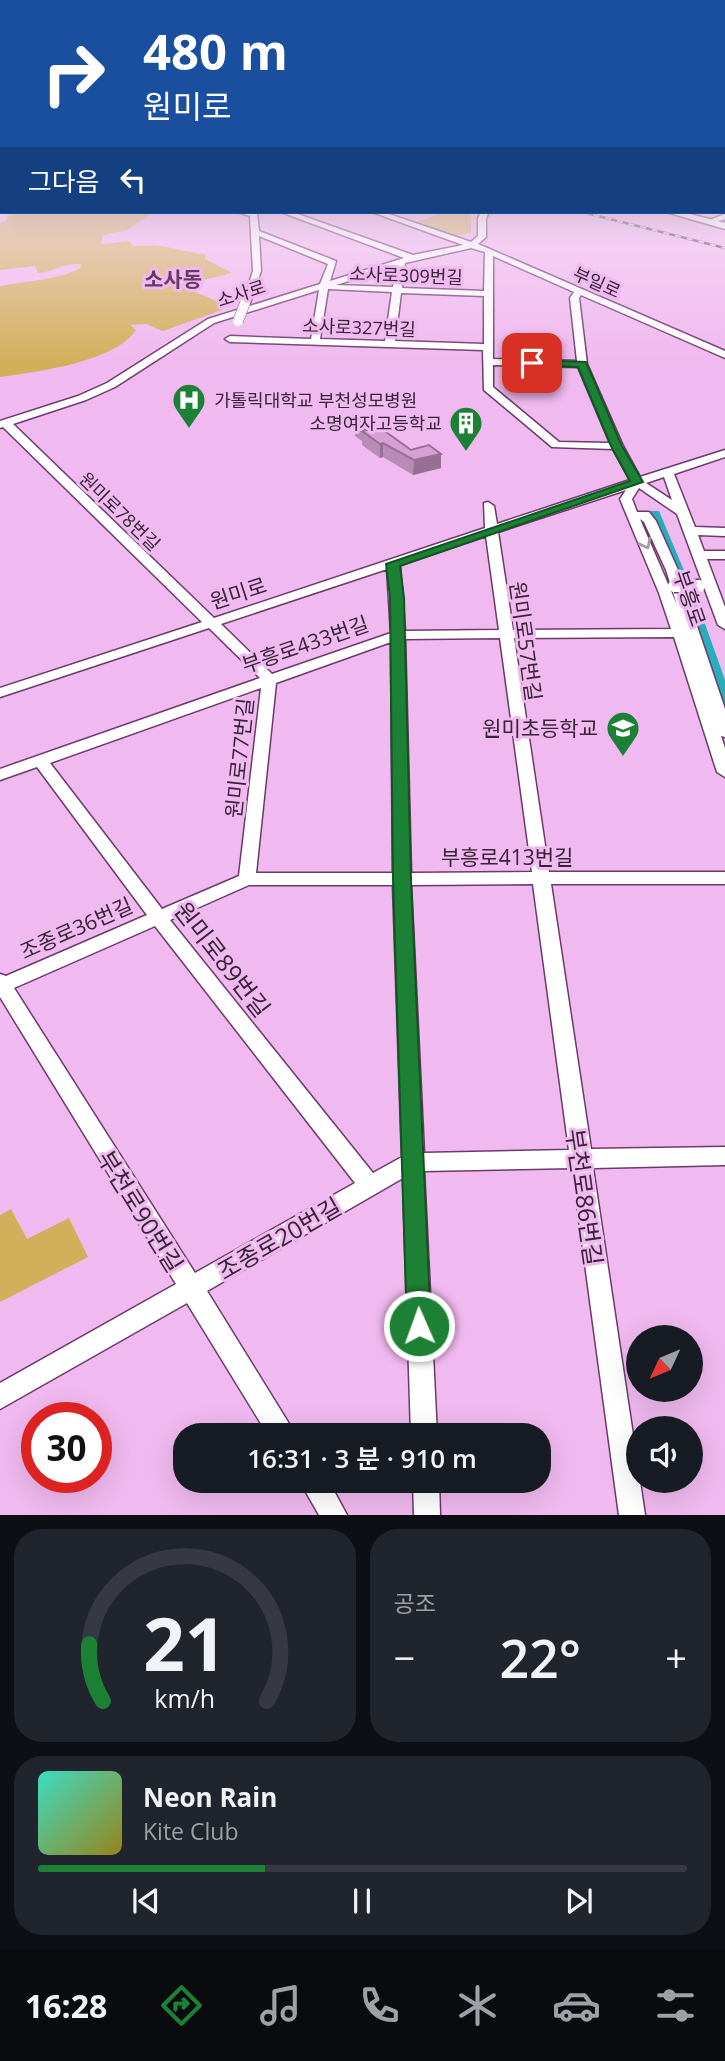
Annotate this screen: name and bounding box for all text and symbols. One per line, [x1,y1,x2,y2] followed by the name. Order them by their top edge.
[143,18,288,84] text: 480 m
[28,28,119,119] icon: right
[143,84,231,127] text: 원미로
[114,161,152,199] icon: left
[28,163,100,199] text: 그다음
[349,261,463,289] street label: 소사로309번길
[569,261,625,303] street label: 부일로
[144,265,202,293] district label: 소사동
[214,274,268,312] street label: 소사로
[302,313,416,341] street label: 소사로327번길
[502,333,562,393] pin
[513,344,551,382] icon: arrive
[170,381,208,430] hospital icon: 가톨릭대학교 부천성모병원
[214,388,417,412] place label: 가톨릭대학교 부천성모병원
[447,404,485,453] building icon: 소명여자고등학교
[310,411,442,435] place label: 소명여자고등학교
[74,466,166,556] street label: 원미로78번길
[637,537,651,549] one-way arrow
[667,566,713,630] street label: 부흥로
[206,571,270,615] street label: 원미로
[504,579,548,703] street label: 원미로57번길
[238,609,372,679] street label: 부흥로433번길
[219,697,259,819] street label: 원미로77번길
[604,709,642,758] school or university icon: 원미초등학교
[482,714,598,742] place label: 원미초등학교
[441,843,573,871] street label: 부흥로413번길
[15,891,137,965] street label: 조종로36번길
[168,895,278,1023] street label: 원미로89번길
[559,1126,611,1268] street label: 부천로86번길
[90,1144,192,1278] street label: 부천로90번길
[211,1189,347,1287] street label: 조종로20번길
[382,1289,456,1363] position arrow
[626,1325,704,1402] north arrow
[626,1325,703,1493] map controls
[21,1402,112,1493] speed limit sign: 30
[626,1416,703,1493] button: sound
[247,1440,477,1476] text: 16:31 · 3 분 · 910 m
[394,1587,436,1619] text: 공조
[143,1594,226,1693] text: 21
[499,1622,581,1693] text: 22°
[394,1631,415,1683] text: −
[665,1631,687,1683] text: +
[154,1681,215,1715] text: km/h
[143,1779,277,1815] text: Neon Rain
[143,1815,238,1847] text: Kite Club
[127,1882,165,1920] icon: previous
[343,1882,381,1920] icon: pause
[560,1882,598,1920] icon: next
[157,1981,206,2030] icon: directions
[256,1981,305,2030] icon: music
[355,1981,404,2030] icon: phone
[453,1981,502,2030] icon: climate
[552,1981,601,2030] icon: car
[651,1981,700,2030] icon: filters
[25,1984,107,2027] text: 16:28

